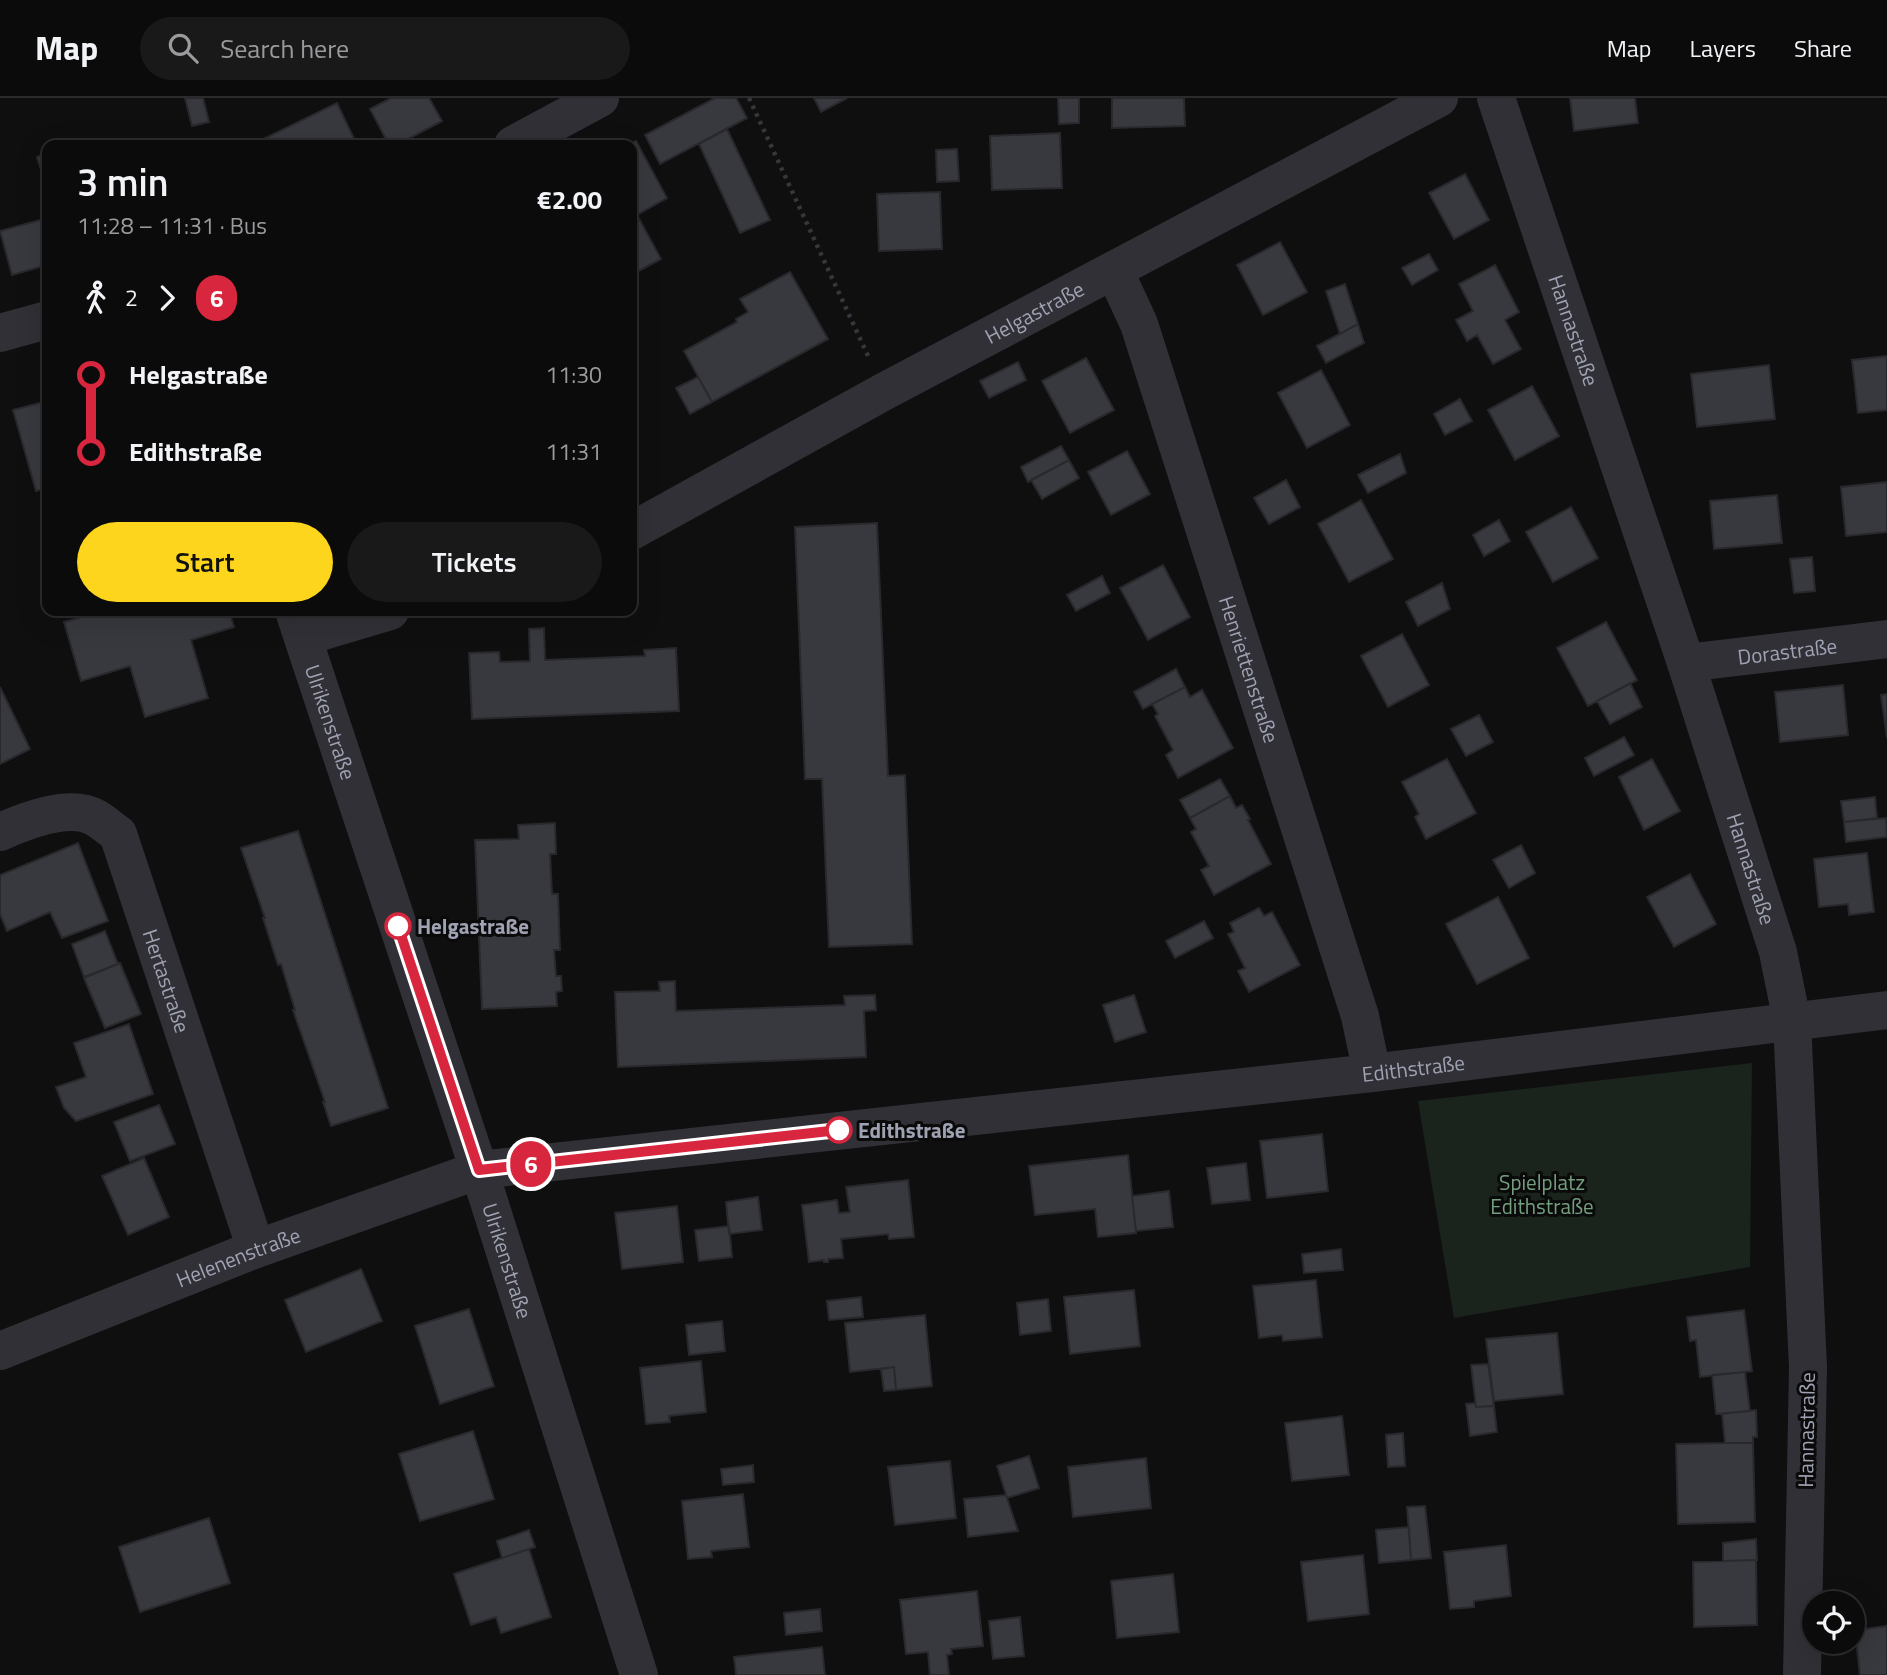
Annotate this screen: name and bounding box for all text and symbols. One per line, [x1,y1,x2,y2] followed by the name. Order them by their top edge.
[140,17,630,80] search box
[35,23,98,73] text: Map
[164,29,202,67] icon: search
[220,29,349,68] text: Search here
[1607,30,1652,66] text: Map
[1690,30,1756,66] text: Layers
[1794,30,1852,66] text: Share
[77,153,168,211] text: 3 min
[537,180,602,219] text: €2.00
[77,208,267,243] text: 11:28 – 11:31 · Bus
[1541,270,1608,390] street label: Hannastraße
[979,273,1090,352] street label: Helgastraße
[77,279,115,317] icon: walk
[148,279,186,317] icon: forward
[125,280,138,315] text: 2
[210,280,223,316] text: 6
[129,355,268,394] text: Helgastraße
[545,357,602,392] text: 11:30
[129,432,262,471] text: Edithstraße
[545,434,602,469] text: 11:31
[77,522,333,602] button: Start
[347,522,602,602] button: Tickets
[1211,592,1288,747] street label: Henriettenstraße
[1736,629,1839,673] street label: Dorastraße
[297,660,365,784] street label: Ulrikenstraße
[1719,809,1784,929] street label: Hannastraße
[417,910,529,942] place label: Helgastraße
[385,913,411,939] marker: Helgastraße
[135,925,199,1037] street label: Hertastraße
[1360,1046,1467,1090] street label: Edithstraße
[858,1114,965,1146] place label: Edithstraße
[826,1117,852,1143] marker: Edithstraße
[508,1141,554,1187] line badge: 6
[524,1146,538,1182] text: 6
[1490,1166,1594,1222] park label: Spielplatz Edithstraße
[474,1199,541,1323] street label: Ulrikenstraße
[171,1219,305,1295] street label: Helenenstraße
[1789,1372,1823,1488] street label: Hannastraße
[1802,1591,1865,1654] map controls
[1802,1591,1865,1654] button: locate

